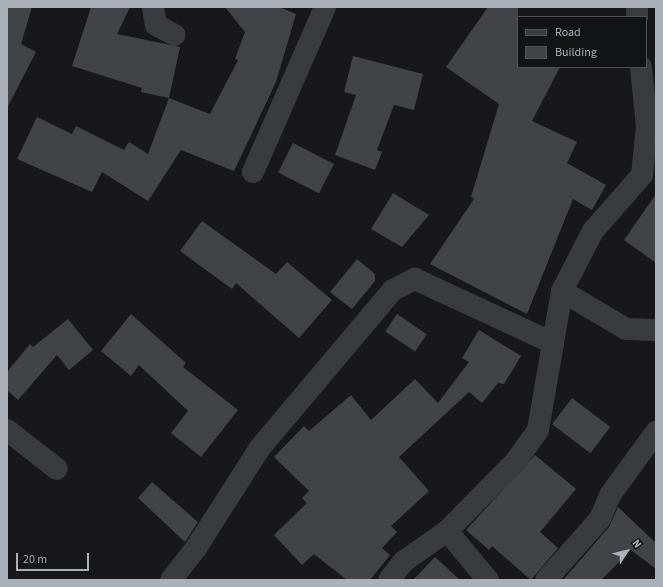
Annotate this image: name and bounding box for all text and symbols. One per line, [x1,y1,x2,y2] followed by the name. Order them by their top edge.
[517,16,647,68] legend
[555,24,581,41] text: Road
[555,44,597,61] text: Building
[607,531,647,571] north arrow
[629,536,645,551] text: N
[18,545,91,571] scale bar
[23,551,47,568] text: 20 m

